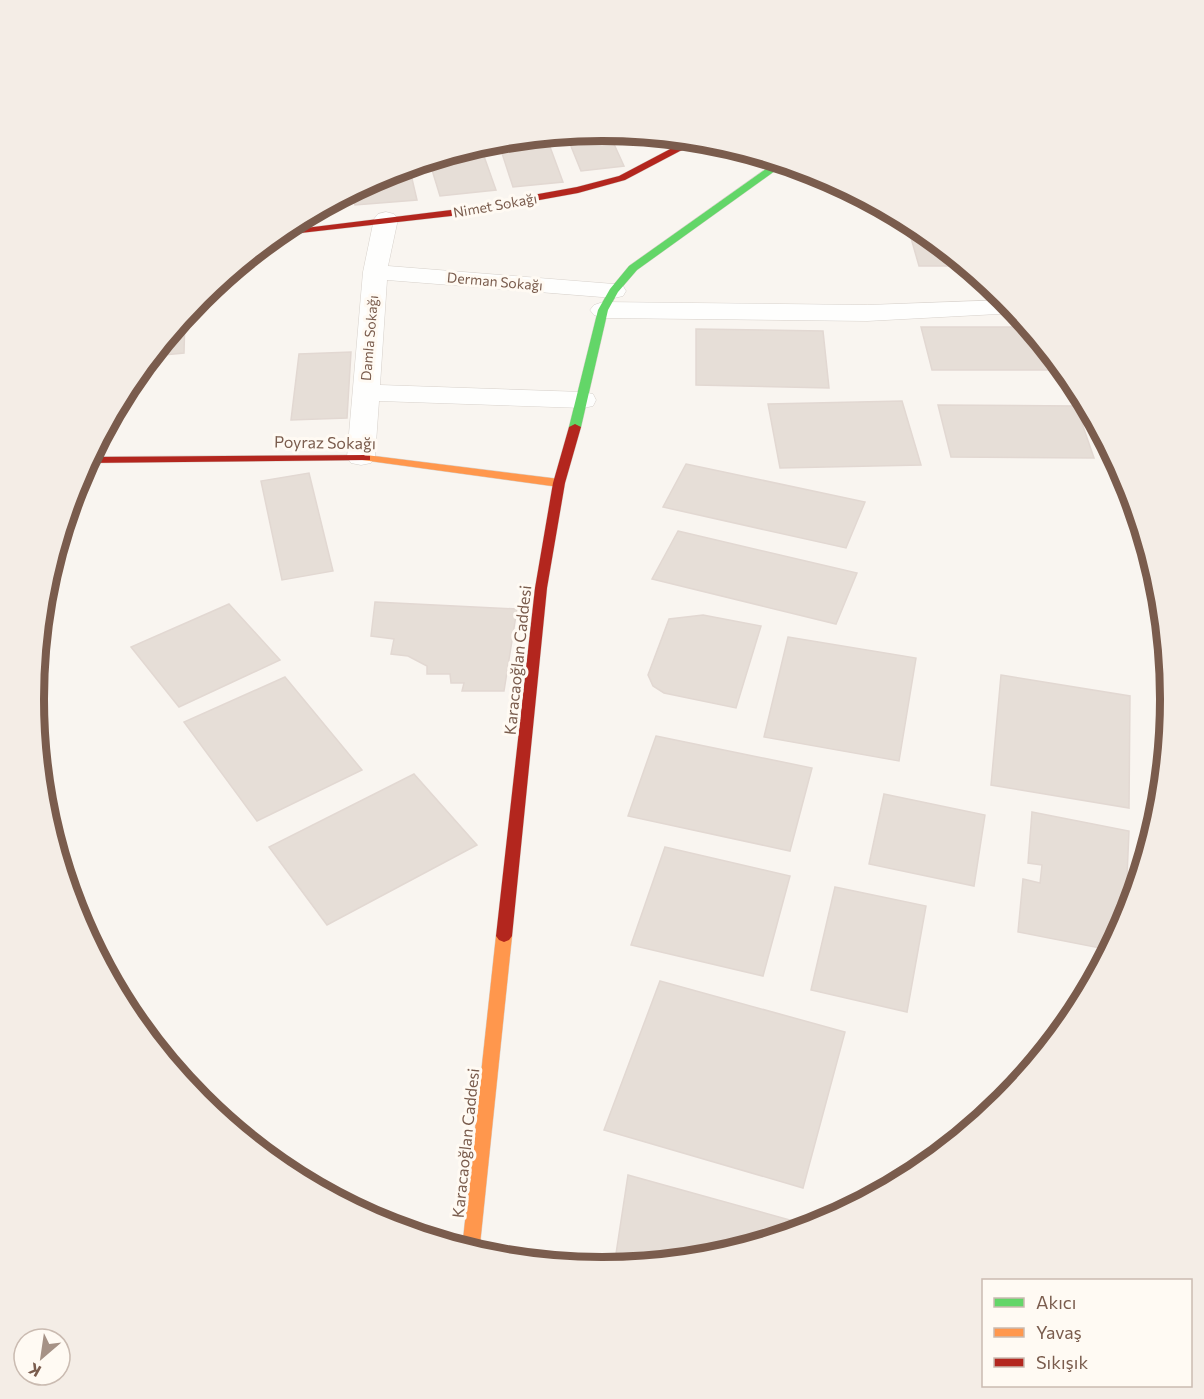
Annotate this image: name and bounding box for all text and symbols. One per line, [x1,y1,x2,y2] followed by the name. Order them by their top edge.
[452,189,538,221] street label: Nimet Sokağı
[446,268,544,294] street label: Derman Sokağı
[357,294,381,382] street label: Damla Sokağı
[274,432,376,452] street label: Poyraz Sokağı
[500,584,534,736] street label: Karacaoğlan Caddesi
[448,1067,482,1219] street label: Karacaoğlan Caddesi
[982,1279,1192,1387] legend
[1036,1291,1076,1313] text: Akıcı
[1036,1321,1082,1343] text: Yavaş
[12,1327,72,1387] north arrow
[1036,1351,1088,1373] text: Sıkışık
[25,1360,44,1382] text: K

